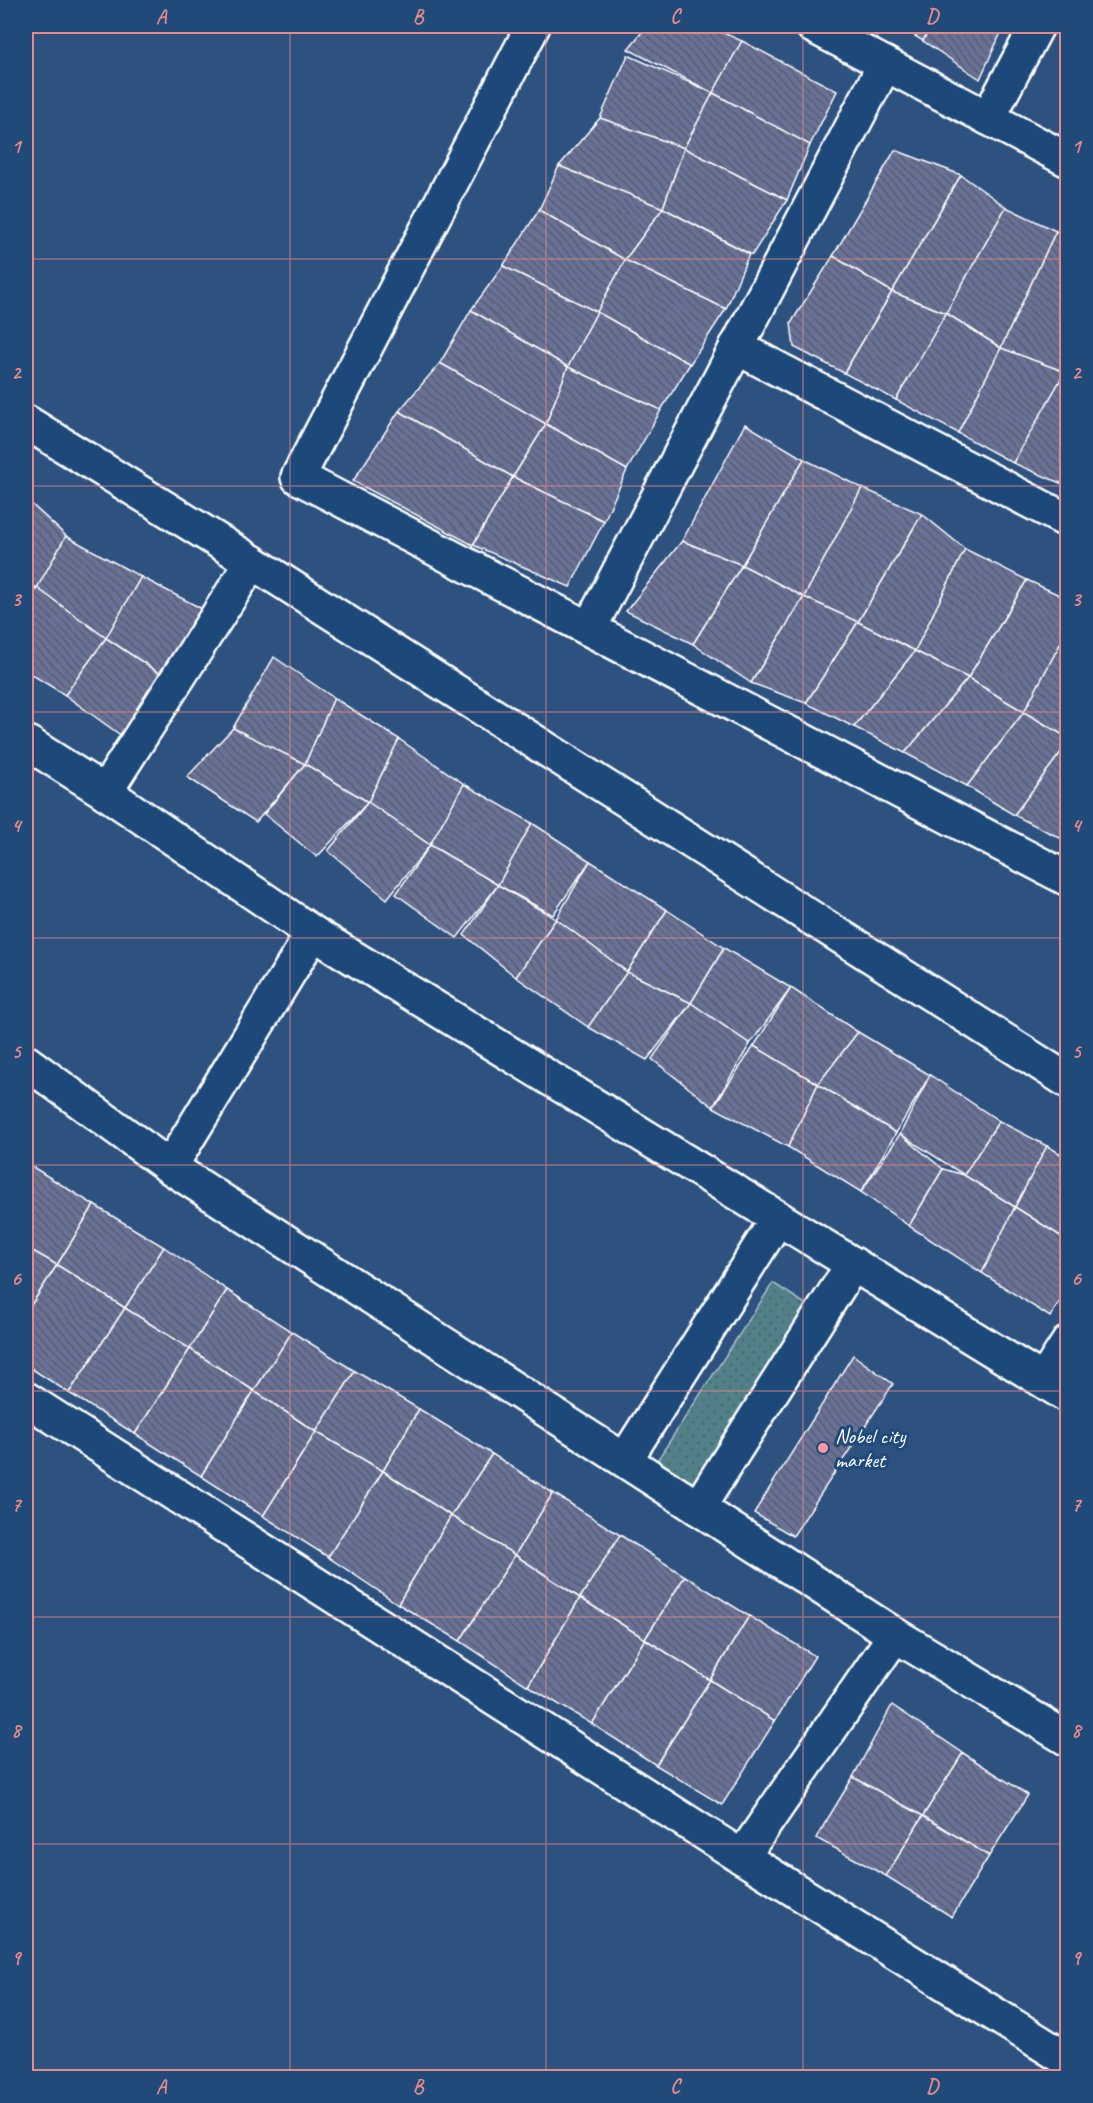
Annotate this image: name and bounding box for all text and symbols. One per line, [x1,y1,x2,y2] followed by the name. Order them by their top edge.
[156,4,168,29] text: A
[413,4,425,29] text: B
[670,4,682,29] text: C
[926,4,940,29] text: D
[12,134,23,159] text: 1
[1072,134,1083,159] text: 1
[12,360,23,385] text: 2
[1072,360,1083,385] text: 2
[12,587,23,612] text: 3
[1072,587,1083,612] text: 3
[12,813,24,838] text: 4
[1072,813,1084,838] text: 4
[12,1039,23,1064] text: 5
[1072,1039,1083,1064] text: 5
[11,1266,22,1291] text: 6
[1071,1266,1082,1291] text: 6
[835,1423,907,1473] place label: Nobel city market
[816,1441,830,1455] marker: Nobel city market
[12,1492,23,1517] text: 7
[1072,1492,1083,1517] text: 7
[12,1718,24,1743] text: 8
[1072,1718,1084,1743] text: 8
[12,1945,23,1970] text: 9
[1072,1945,1083,1970] text: 9
[156,2074,168,2099] text: A
[413,2074,425,2099] text: B
[670,2074,682,2099] text: C
[926,2074,940,2099] text: D

